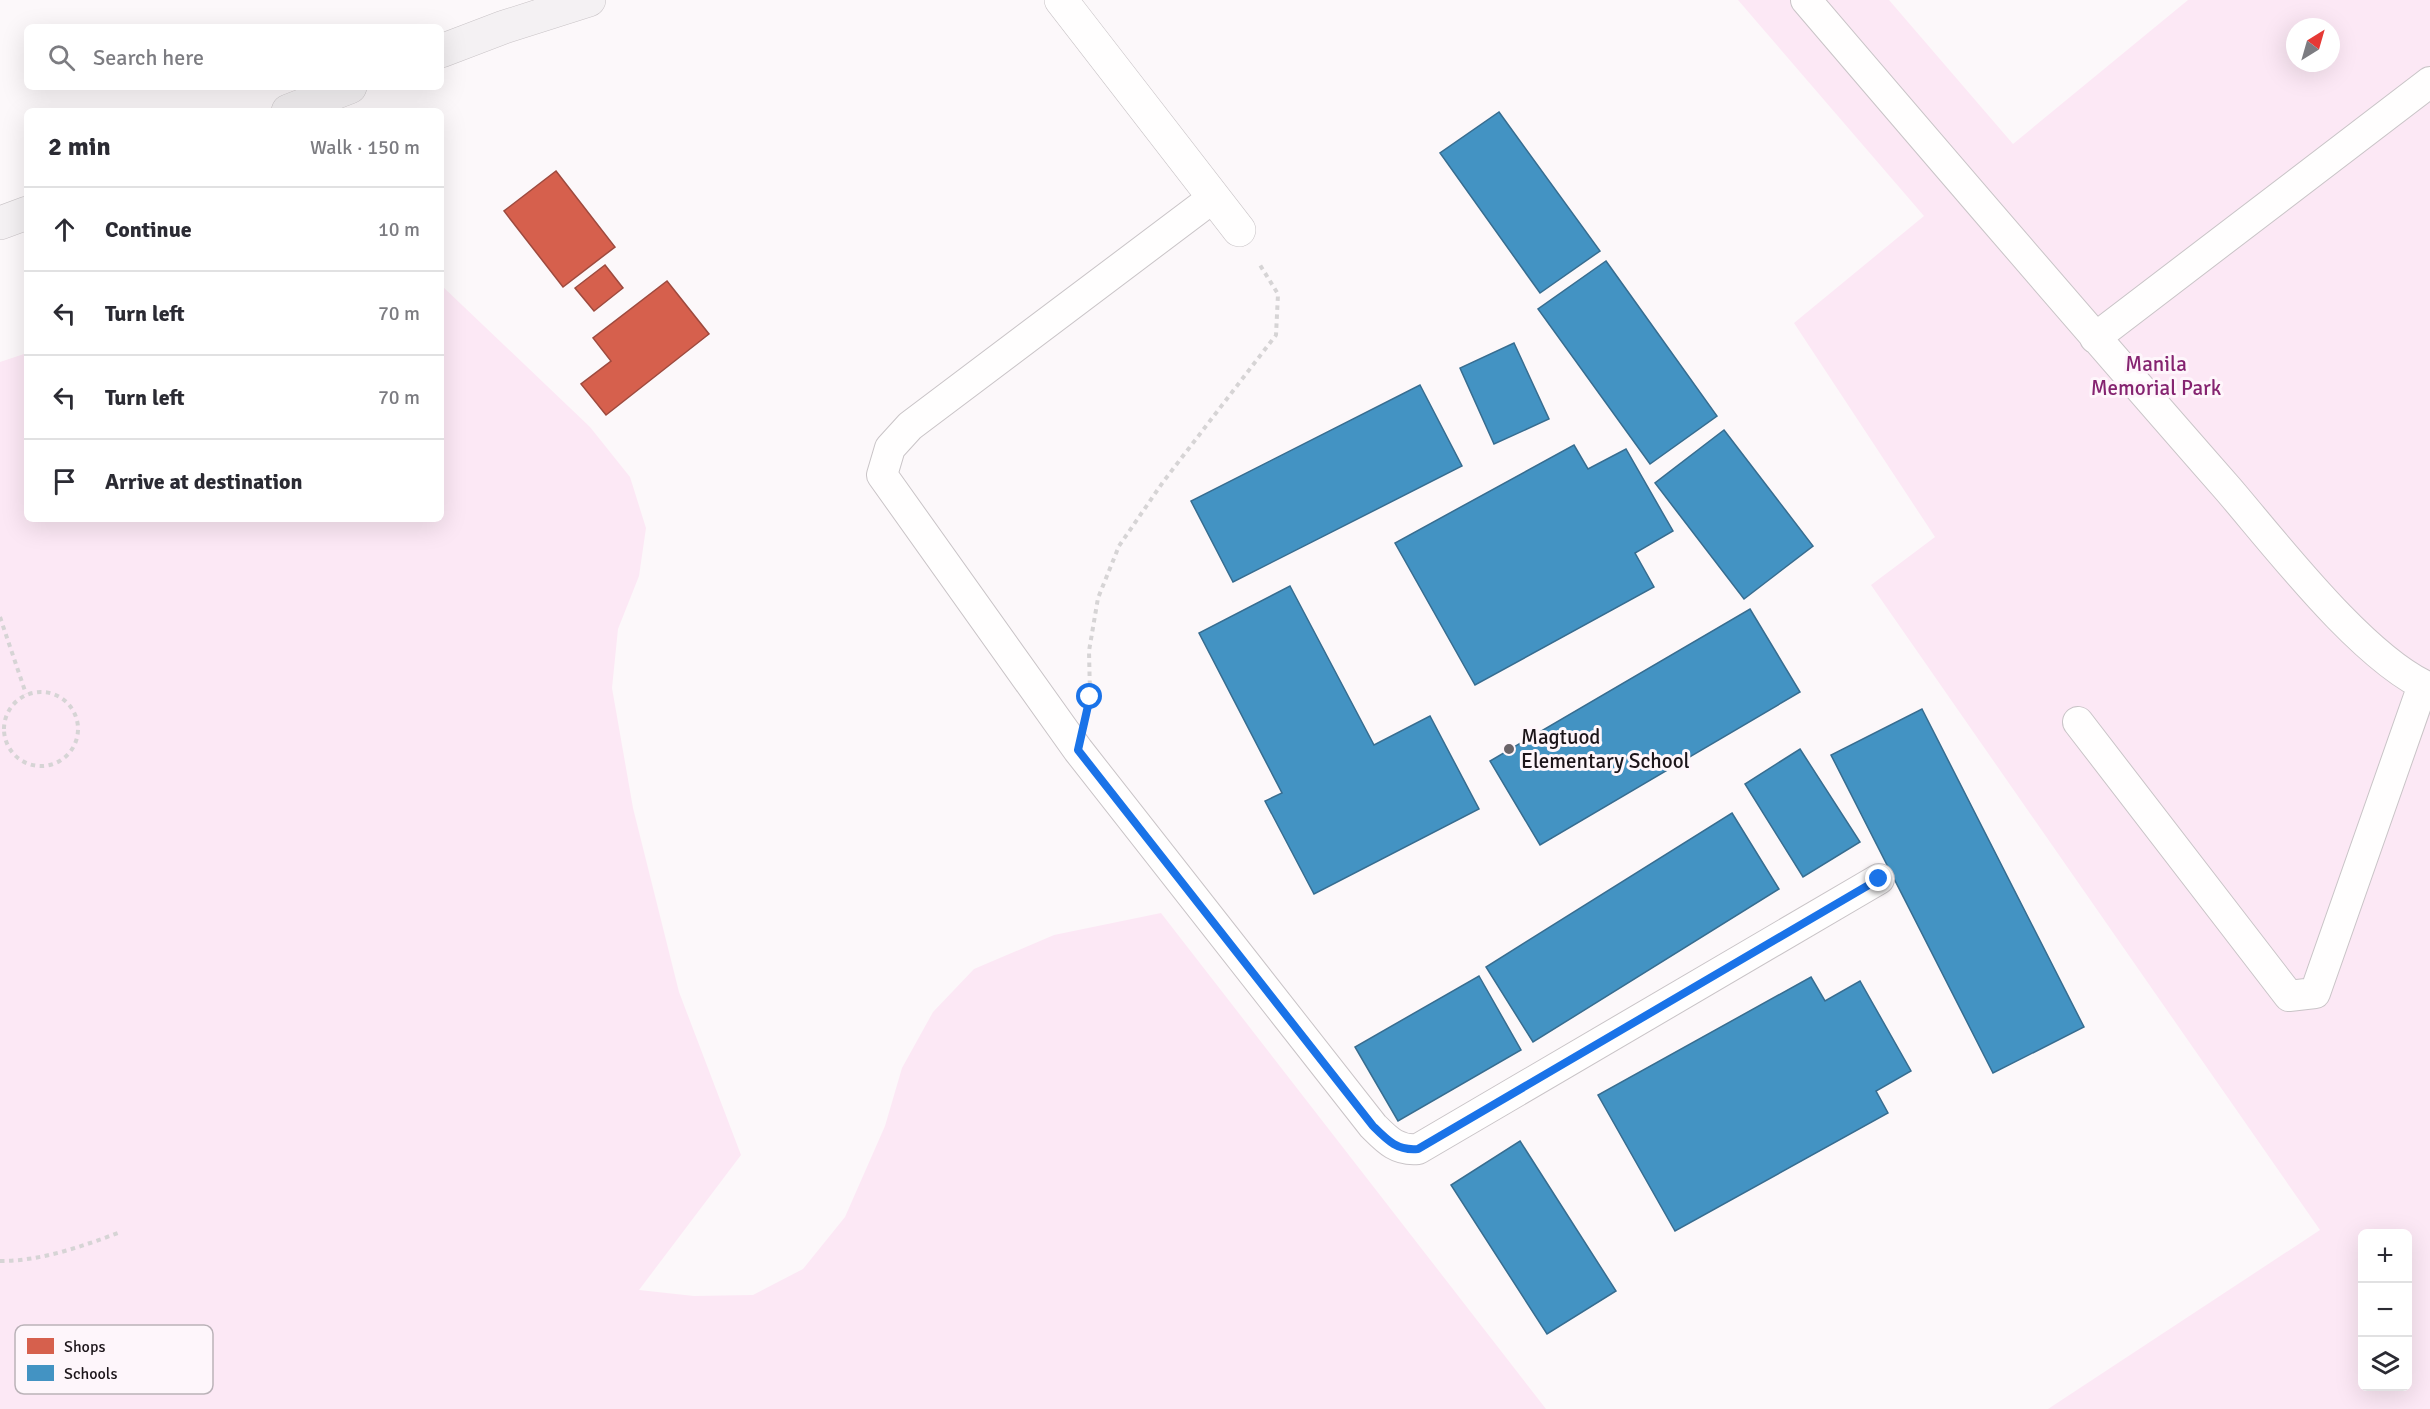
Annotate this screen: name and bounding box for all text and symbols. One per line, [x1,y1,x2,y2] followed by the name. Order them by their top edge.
[2286,18,2340,72] north arrow
[24,24,444,90] search box
[45,41,78,74] icon: search
[93,44,204,71] text: Search here
[48,131,111,163] text: 2 min
[310,135,420,160] text: Walk · 150 m
[48,213,81,246] icon: ahead
[105,216,192,243] text: Continue
[378,217,420,242] text: 10 m
[48,297,81,330] icon: left
[105,300,185,327] text: Turn left
[378,301,420,326] text: 70 m
[2091,351,2222,401] park label: Manila Memorial Park
[48,381,81,414] icon: left
[105,384,185,411] text: Turn left
[378,385,420,410] text: 70 m
[48,465,81,498] icon: arrive
[105,468,302,495] text: Arrive at destination
[1076,683,1102,709] route start
[1521,724,1690,774] place label: Magtuod Elementary School
[1502,742,1516,756] marker: Magtuod Elementary School
[1865,865,1891,891] route end
[2358,1229,2412,1391] map controls
[2358,1229,2412,1283] button: +
[2358,1283,2412,1337] button: −
[15,1325,213,1394] legend
[64,1337,105,1357] text: Shops
[2358,1337,2412,1391] button: layers
[64,1364,117,1384] text: Schools

